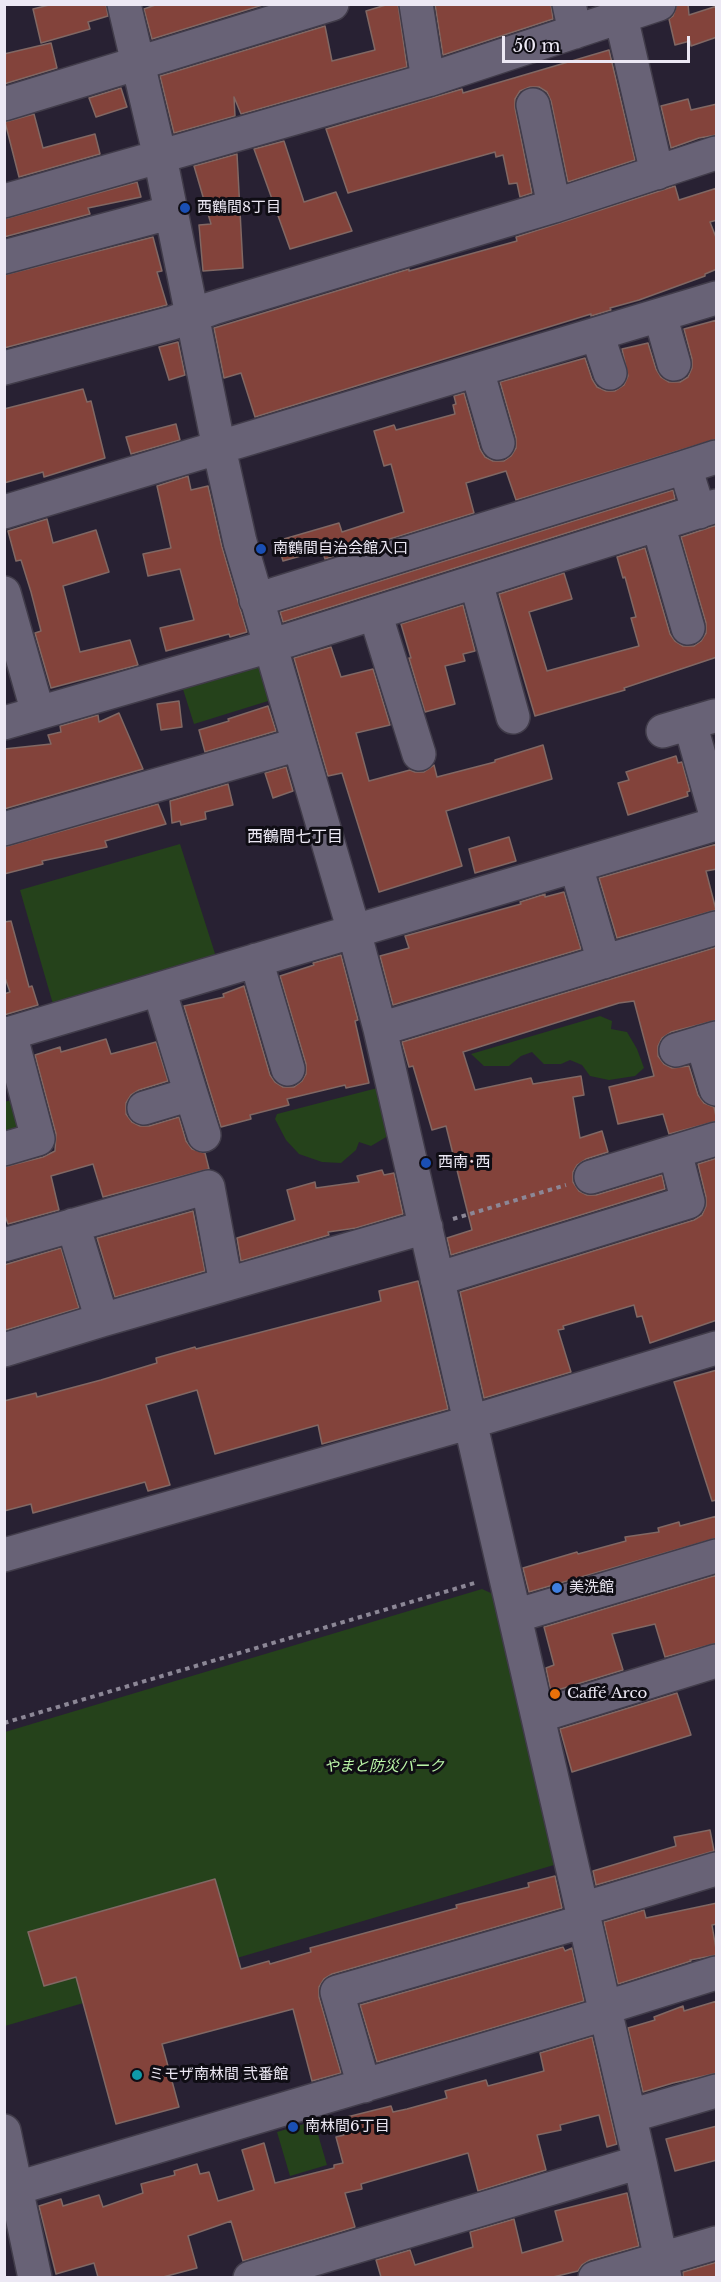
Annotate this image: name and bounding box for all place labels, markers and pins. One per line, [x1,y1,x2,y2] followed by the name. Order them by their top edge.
[197,199,281,217] place label: 西鶴間8丁目
[178,201,192,215] marker: 西鶴間8丁目
[273,540,408,558] place label: 南鶴間自治会館入口
[254,542,268,556] marker: 南鶴間自治会館入口
[438,1154,490,1172] place label: 西南･西
[419,1156,433,1170] marker: 西南･西
[569,1579,614,1597] place label: 美洗館
[550,1581,564,1595] marker: 美洗館
[567,1685,647,1703] place label: Caffé Arco
[548,1687,562,1701] marker: Caffé Arco
[149,2066,288,2084] place label: ミモザ南林間 弐番館
[130,2068,144,2082] marker: ミモザ南林間 弐番館
[305,2118,390,2136] place label: 南林間6丁目
[286,2120,300,2134] marker: 南林間6丁目

